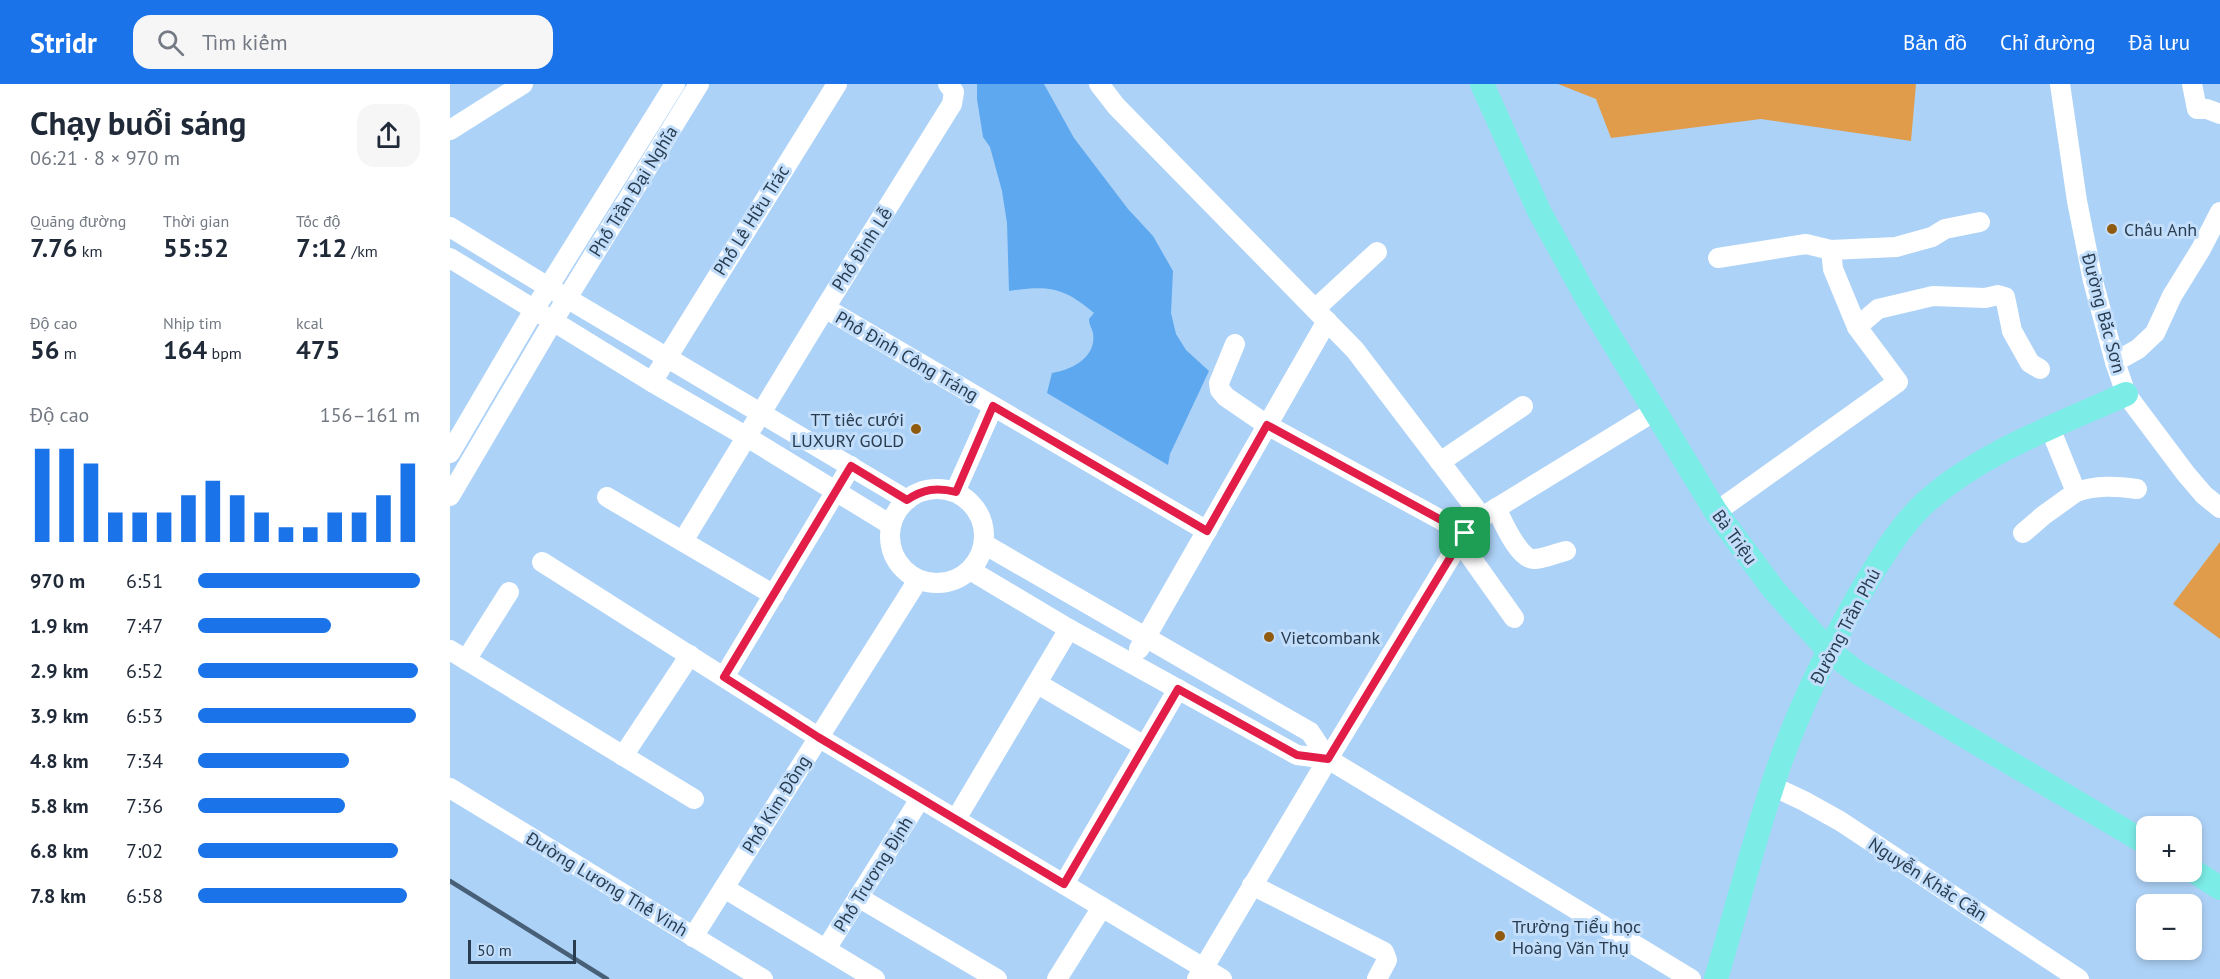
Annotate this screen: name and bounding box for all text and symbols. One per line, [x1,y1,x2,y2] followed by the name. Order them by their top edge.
[133,15,553,69] search box
[30,24,97,61] text: Stridr
[154,26,187,59] icon: search
[202,28,288,56] text: Tìm kiếm
[1903,29,1967,56] text: Bản đồ
[2000,29,2096,56] text: Chỉ đường
[2129,29,2190,56] text: Đã lưu
[30,101,247,144] text: Chạy buổi sáng
[357,104,420,167] button: share
[584,121,682,261] street label: Phố Trần Đại Nghĩa
[30,145,180,171] text: 06:21 · 8 × 970 m
[708,161,794,279] street label: Phố Lê Hữu Trác
[827,203,897,295] street label: Phố Đinh Lễ
[30,211,126,231] text: Quãng đường
[163,211,229,231] text: Thời gian
[296,211,340,231] text: Tốc độ
[2124,218,2197,241] place label: Châu Anh
[2105,222,2119,236] marker: Châu Anh
[30,231,78,264] text: 7.76
[163,231,229,264] text: 55:52
[296,231,347,264] text: 7:12
[78,241,102,261] text: km
[347,241,378,261] text: /km
[2077,250,2131,375] street label: Đường Bắc Sơn
[831,306,983,406] street label: Phố Đinh Công Tráng
[30,313,77,333] text: Độ cao
[163,313,222,333] text: Nhịp tim
[296,313,323,333] text: kcal
[30,333,59,366] text: 56
[163,333,207,366] text: 164
[296,333,340,366] text: 475
[59,343,77,363] text: m
[207,343,242,363] text: bpm
[30,402,89,428] text: Độ cao
[320,402,420,428] text: 156–161 m
[792,408,904,452] place label: TT tiêc cưới LUXURY GOLD
[909,422,923,436] marker: TT tiêc cưới LUXURY GOLD
[1707,505,1763,569] street label: Bà Triệu
[1439,507,1490,558] pin
[1448,516,1481,549] icon: arrive
[1804,564,1885,689] street label: Đường Trần Phú
[30,568,85,594] text: 970 m
[126,568,163,594] text: 6:51
[30,613,89,639] text: 1.9 km
[126,613,163,639] text: 7:47
[1280,626,1381,649] place label: Vietcombank
[1262,630,1276,644] marker: Vietcombank
[30,658,89,684] text: 2.9 km
[126,658,163,684] text: 6:52
[30,703,89,729] text: 3.9 km
[126,703,163,729] text: 6:53
[30,748,89,774] text: 4.8 km
[126,748,163,774] text: 7:34
[737,751,815,857] street label: Phố Kim Đồng
[30,793,89,819] text: 5.8 km
[126,793,163,819] text: 7:36
[828,812,918,936] street label: Phố Trương Định
[2136,816,2202,960] map controls
[2136,816,2202,882] button: +
[521,826,692,941] street label: Đường Lương Thế Vinh
[1864,832,1992,926] street label: Nguyễn Khắc Cần
[30,838,89,864] text: 6.8 km
[126,838,163,864] text: 7:02
[30,883,86,909] text: 7.8 km
[126,883,163,909] text: 6:58
[2136,894,2202,960] button: −
[1512,915,1641,959] place label: Trường Tiểu học Hoàng Văn Thụ
[1493,929,1507,943] marker: Trường Tiểu học Hoàng Văn Thụ
[468,937,576,964] scale bar
[477,940,512,960] text: 50 m

